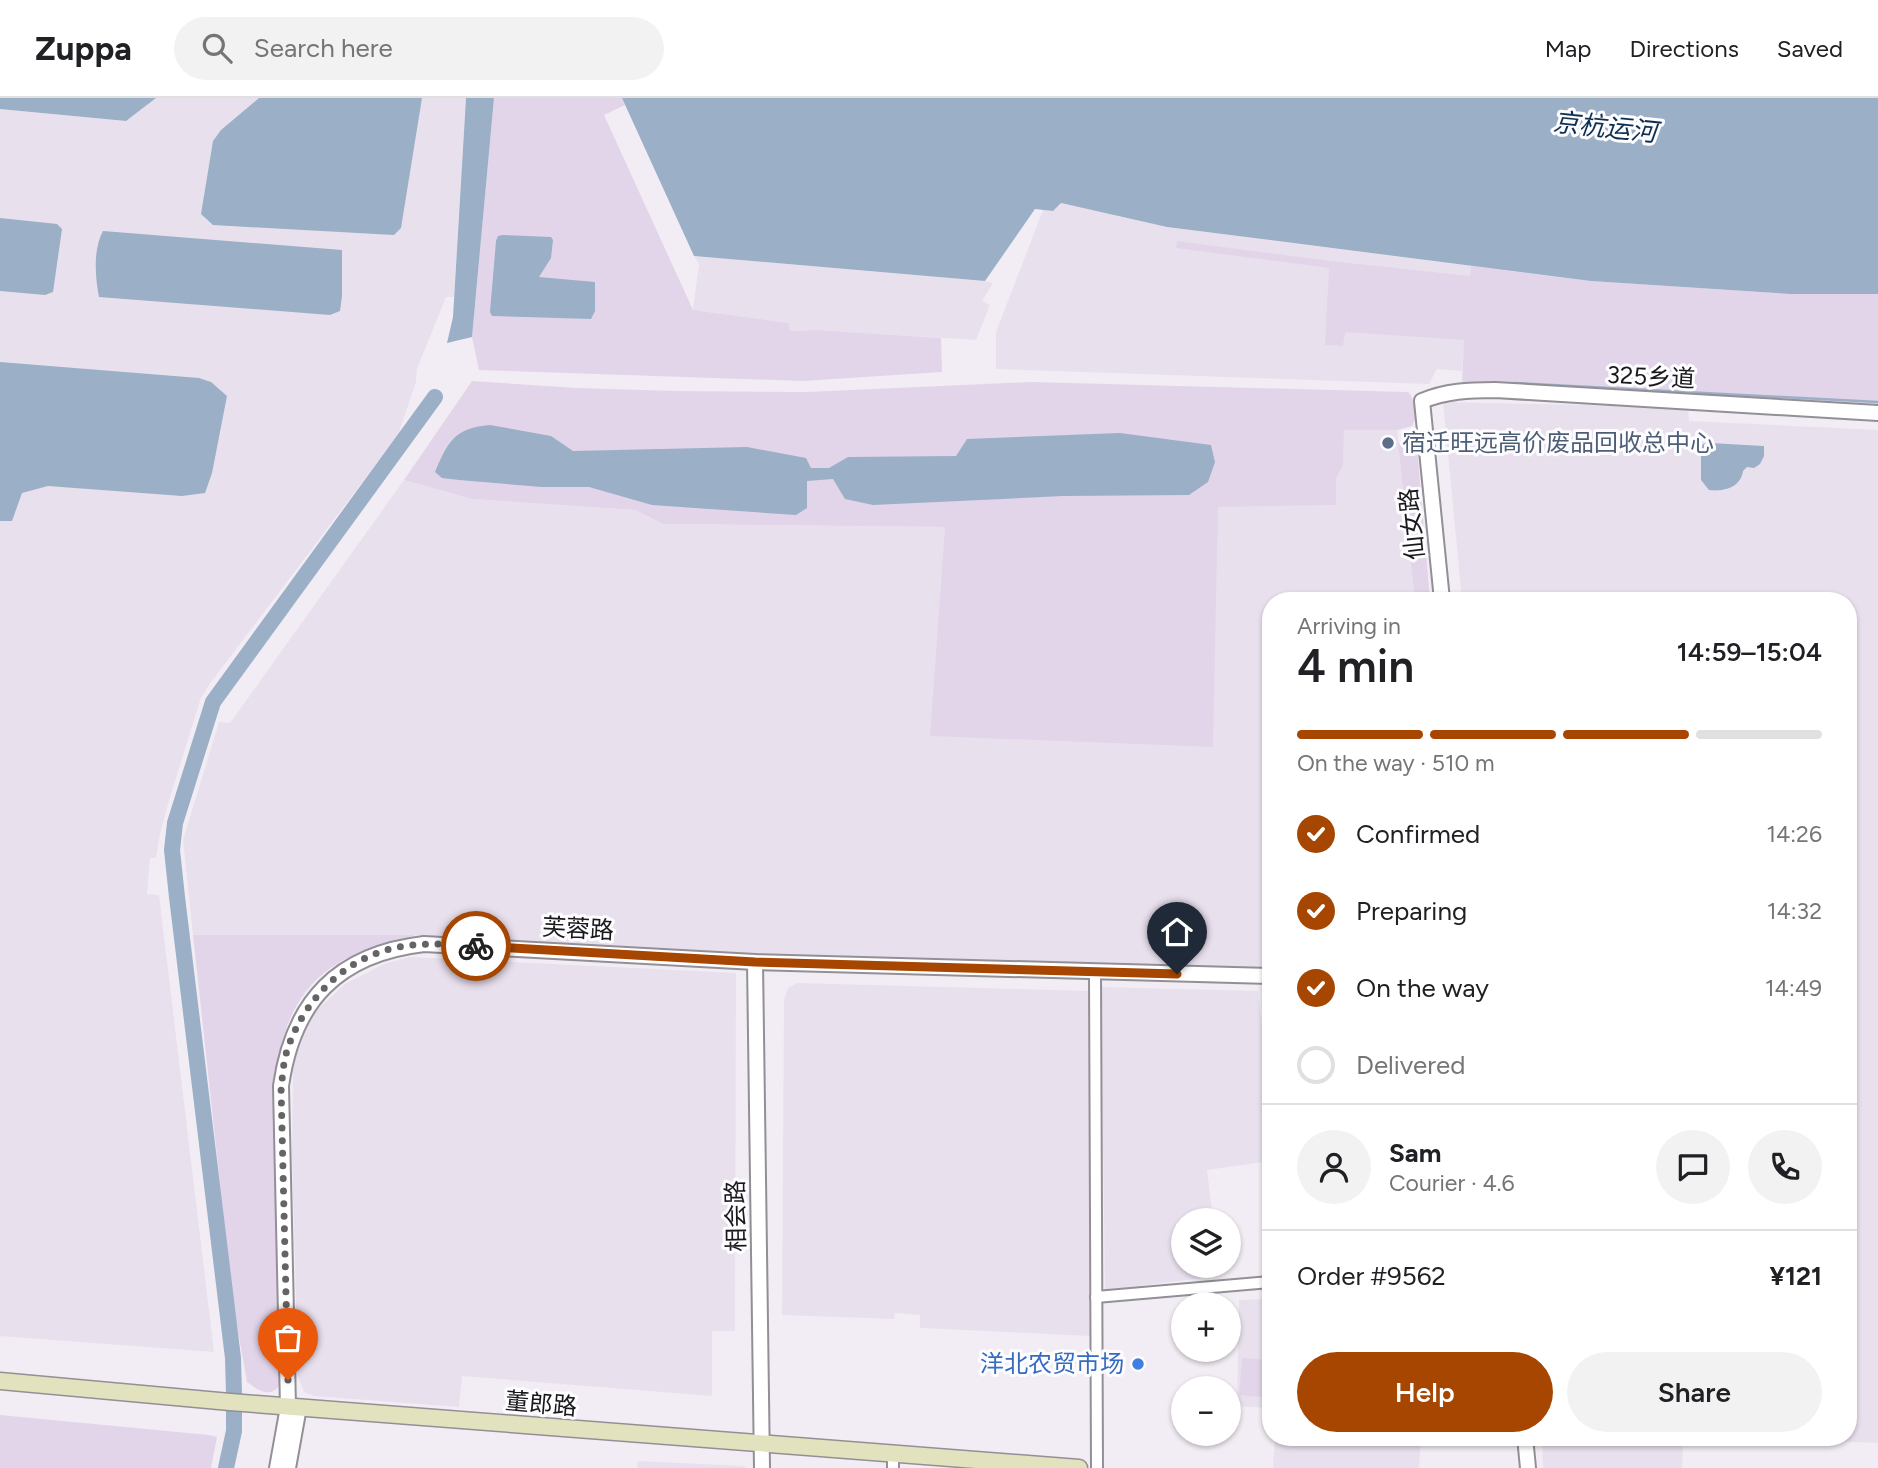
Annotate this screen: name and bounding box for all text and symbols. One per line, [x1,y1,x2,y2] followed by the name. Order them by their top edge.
[174,17,664,80] search box
[35,29,132,68] text: Zuppa
[198,29,236,67] icon: search
[254,32,393,64] text: Search here
[1545,34,1591,63] text: Map
[1629,34,1739,63] text: Directions
[1777,34,1843,63] text: Saved
[1552,106,1663,149] water label: 京杭运河
[1606,360,1696,393] street label: 325乡道
[1402,428,1714,457] place label: 宿迁旺远高价废品回收总中心
[1380,435,1396,451] marker: 宿迁旺远高价废品回收总中心
[1393,487,1430,561] street label: 仙女路
[1297,612,1401,640] text: Arriving in
[1677,636,1822,668] text: 14:59–15:04
[1297,638,1414,694] text: 4 min
[1297,749,1494,777] text: On the way · 510 m
[1297,815,1335,853] icon: check
[1356,818,1480,850] text: Confirmed
[1767,820,1822,848] text: 14:26
[1297,892,1335,930] icon: check
[1356,895,1467,927] text: Preparing
[1767,897,1822,925] text: 14:32
[1147,902,1207,974] pin
[441,911,511,981] courier
[541,912,615,945] street label: 芙蓉路
[1158,913,1196,951] icon: home
[457,927,495,965] icon: bike
[1297,969,1335,1007] icon: check
[1356,972,1489,1004] text: On the way
[1765,974,1822,1002] text: 14:49
[1356,1049,1465,1081] text: Delivered
[1297,1130,1371,1204] button: person
[1656,1130,1730,1204] button: chat
[1748,1130,1822,1204] button: phone
[1389,1137,1441,1169] text: Sam
[1389,1169,1515,1197] text: Courier · 4.6
[720,1180,751,1252] street label: 相会路
[1171,1208,1241,1446] map controls
[1171,1208,1241,1278] button: layers
[1297,1260,1446,1292] text: Order #9562
[1770,1260,1822,1292] text: ¥121
[1171,1292,1241,1362] button: +
[258,1308,318,1380] pin
[269,1319,307,1357] icon: bag
[980,1349,1124,1378] place label: 洋北农贸市场
[1297,1352,1553,1432] button: Help
[1567,1352,1822,1432] button: Share
[1130,1356,1146,1372] marker: 洋北农贸市场
[1171,1376,1241,1446] button: −
[504,1386,578,1421] street label: 董郎路

